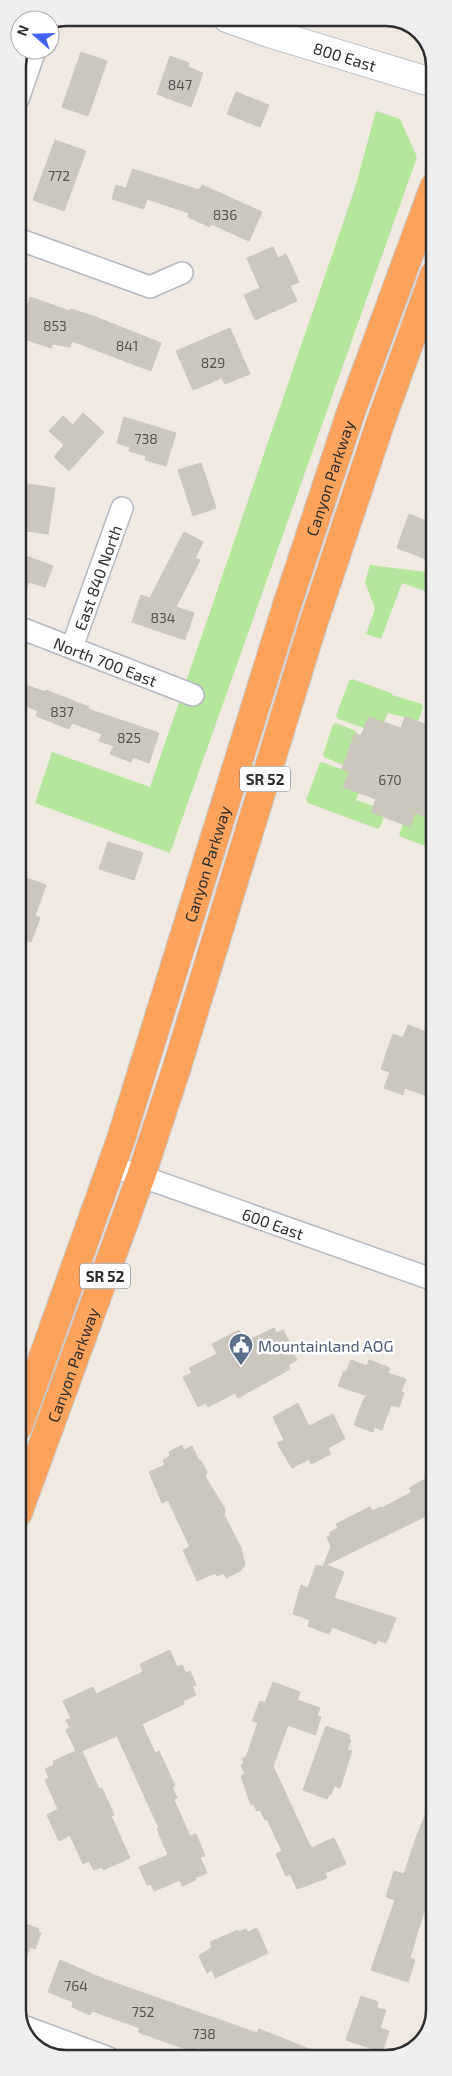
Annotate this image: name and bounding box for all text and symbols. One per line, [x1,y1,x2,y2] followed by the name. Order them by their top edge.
[10,10,60,60] north arrow
[13,23,32,38] text: N
[311,38,379,74] street label: 800 East
[168,76,192,93] house number: 847
[48,167,70,184] house number: 772
[213,206,237,223] house number: 836
[43,317,67,334] house number: 853
[116,337,138,354] house number: 841
[201,354,225,371] house number: 829
[301,417,357,538] street label: Canyon Parkway
[134,430,158,447] house number: 738
[69,522,125,633] street label: East 840 North
[151,609,175,626] house number: 834
[51,632,160,690] street label: North 700 East
[50,703,74,720] house number: 837
[117,729,141,746] house number: 825
[240,766,290,792] road number: SR 52
[378,771,402,788] house number: 670
[180,803,234,924] street label: Canyon Parkway
[240,1203,307,1243] street label: 600 East
[80,1264,130,1288] road number: SR 52
[43,1304,102,1425] street label: Canyon Parkway
[228,1332,254,1366] public building icon: Mountainland AOG
[258,1336,394,1355] place label: Mountainland AOG
[64,1977,88,1994] house number: 764
[132,2003,154,2020] house number: 752
[192,2025,216,2042] house number: 738

